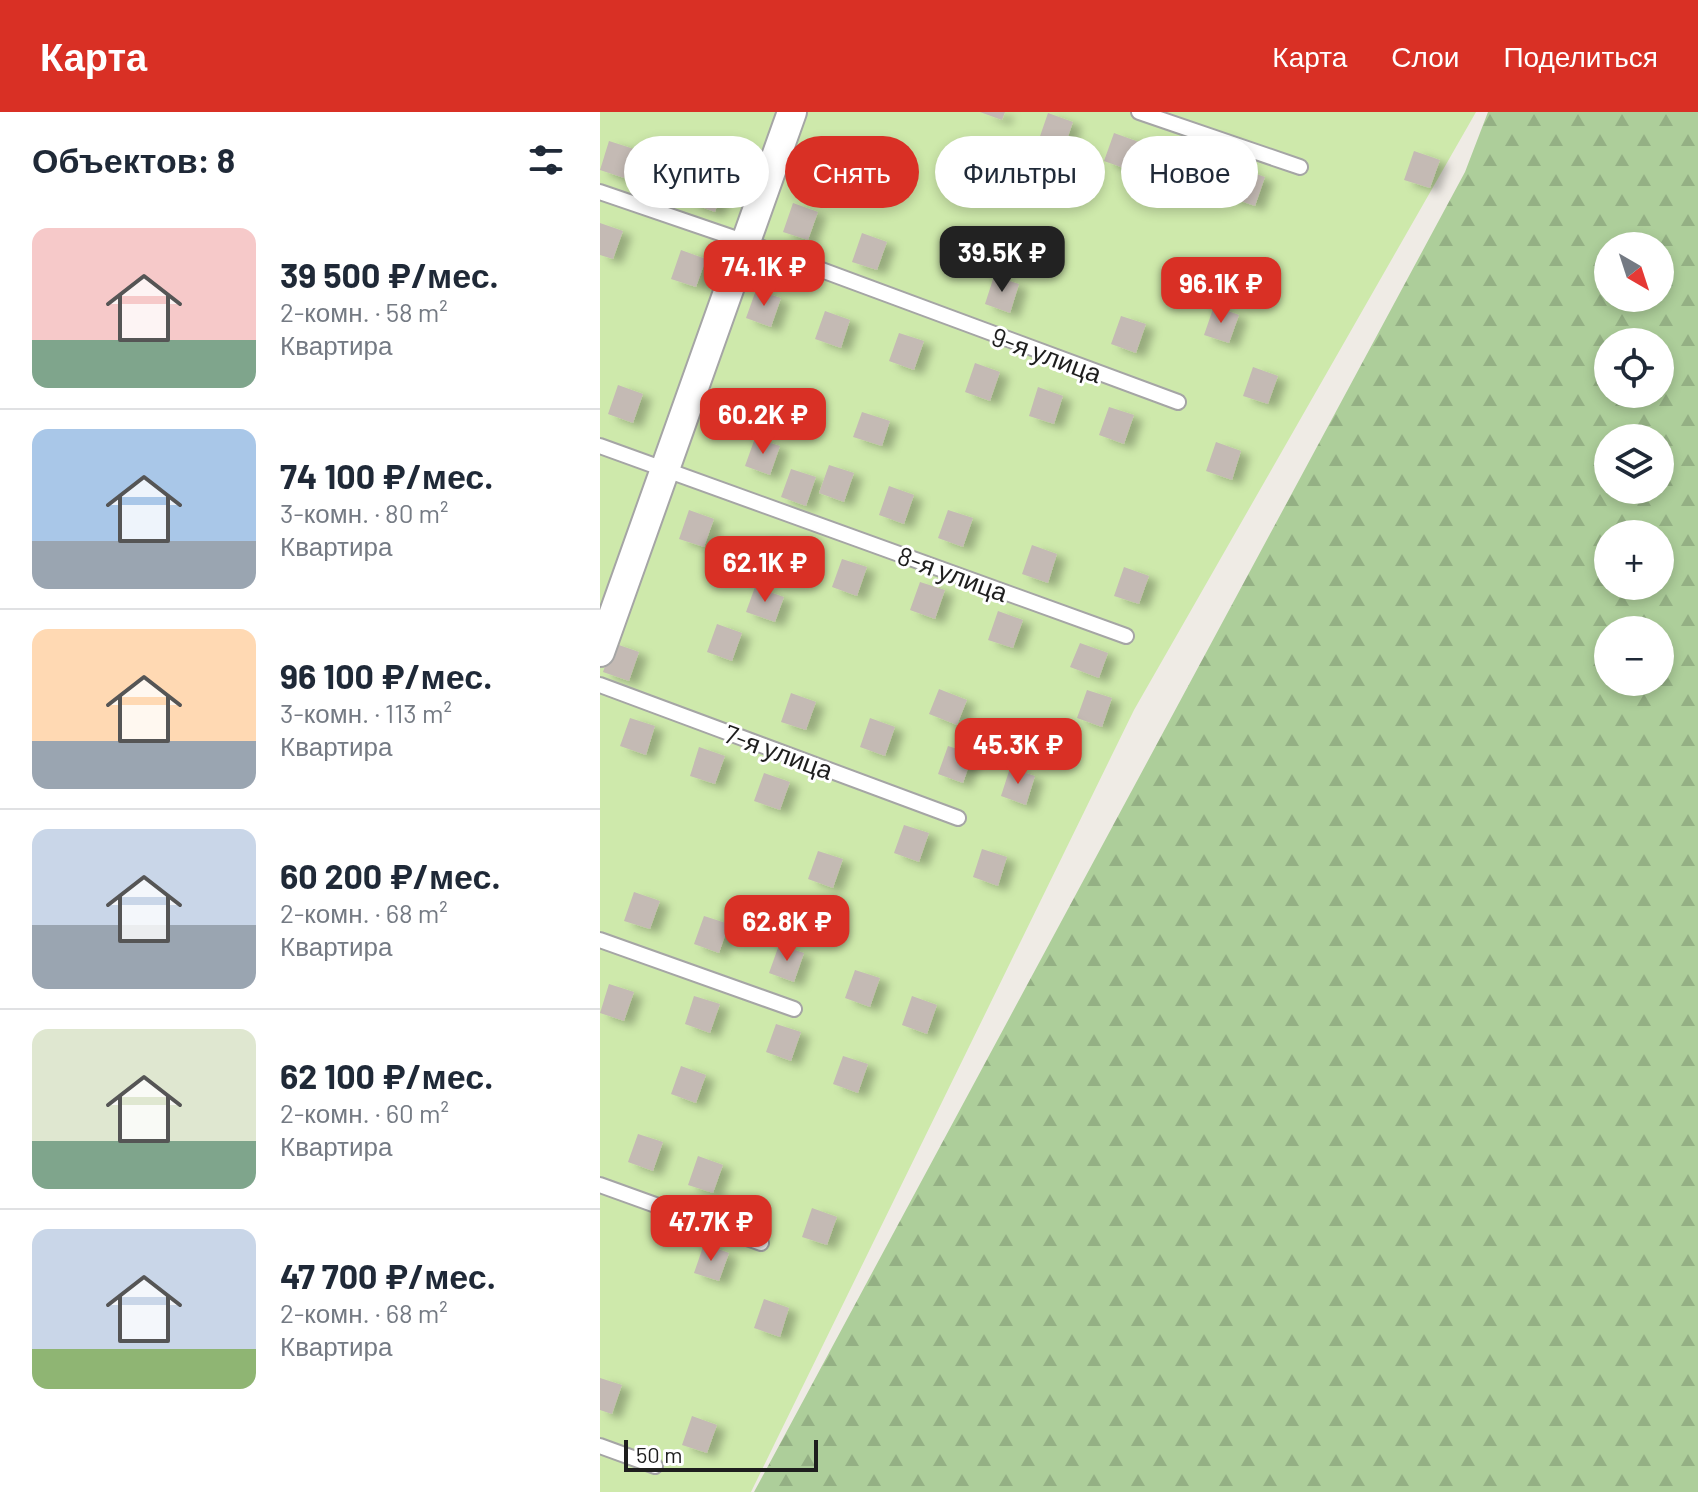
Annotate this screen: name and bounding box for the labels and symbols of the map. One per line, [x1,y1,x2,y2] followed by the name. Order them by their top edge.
[928,226,1076,294] pin: 39.5K ₽
[1594,232,1674,312] north arrow
[690,240,838,308] pin: 74.1K ₽
[1147,257,1295,325] pin: 96.1K ₽
[988,320,1107,388] street label: 9-я улица
[689,388,837,456] pin: 60.2K ₽
[691,536,839,604] pin: 62.1K ₽
[894,539,1013,607] street label: 8-я улица
[720,717,838,785] street label: 7-я улица
[944,718,1092,786] pin: 45.3K ₽
[713,895,861,963] pin: 62.8K ₽
[637,1195,785,1263] pin: 47.7K ₽
[624,1436,818,1472] scale bar

